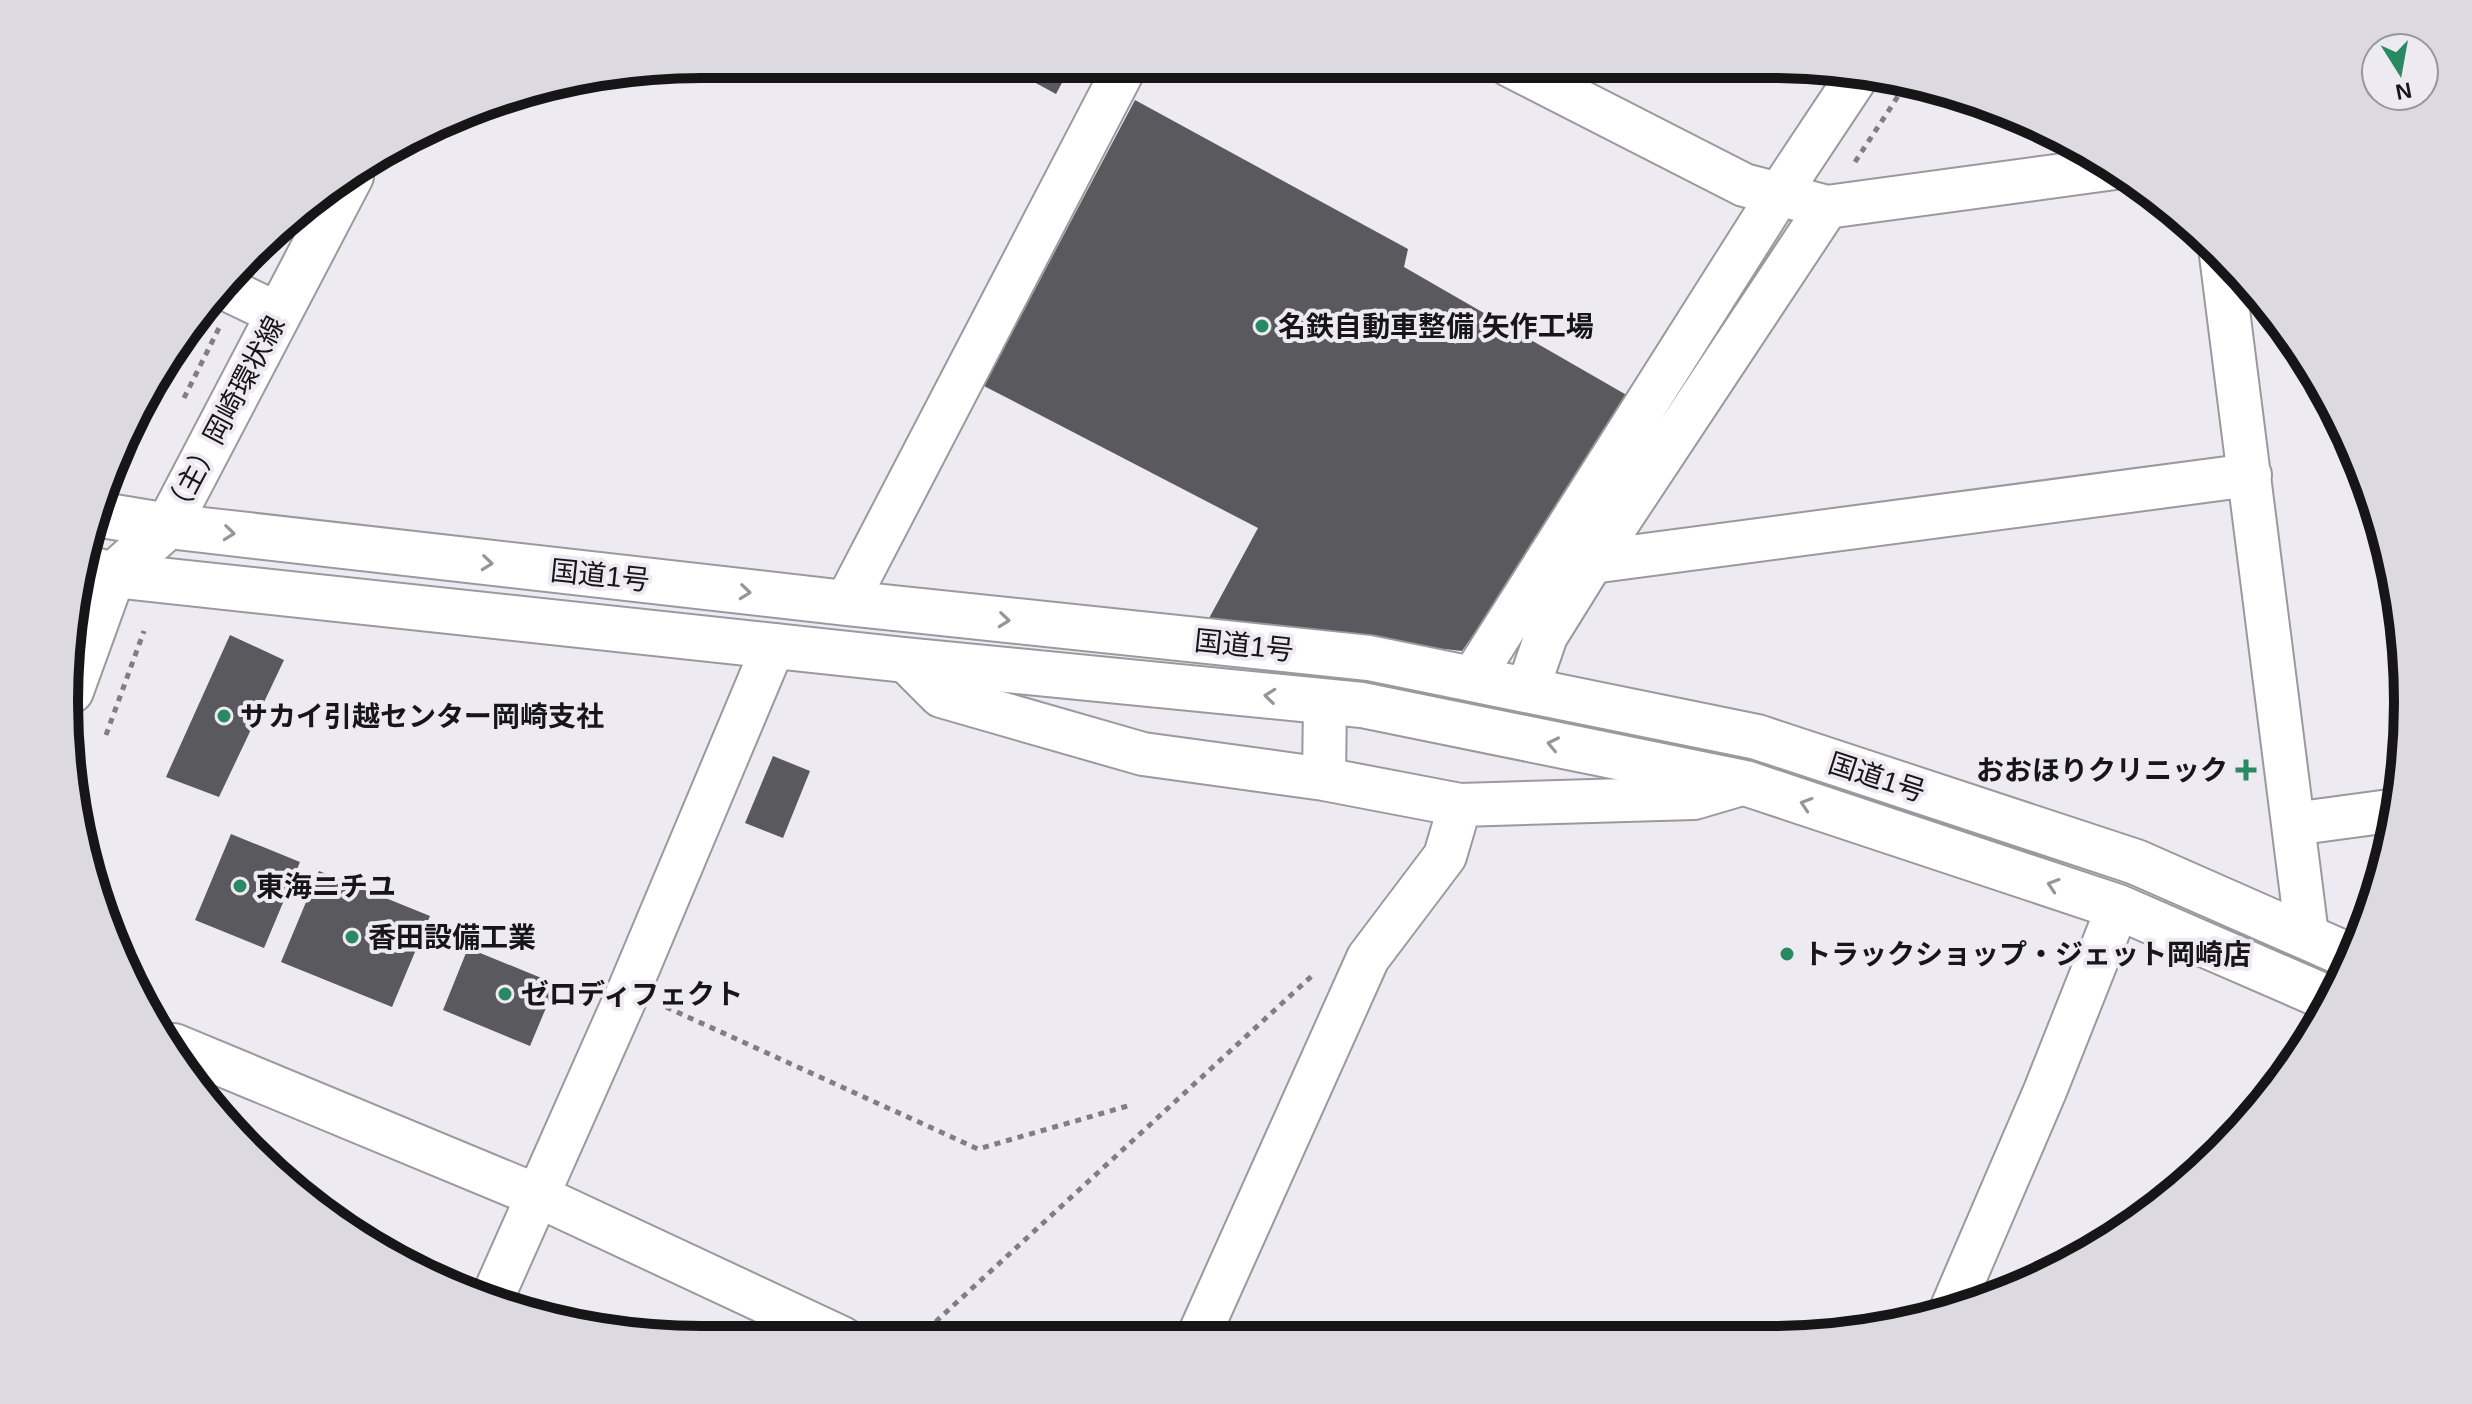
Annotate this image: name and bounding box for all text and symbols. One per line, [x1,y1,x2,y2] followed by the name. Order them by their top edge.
[2360,32,2440,112] north arrow
[2394,77,2414,105] text: N
[158,311,291,523] street label: （主）岡崎環状線
[1278,311,1594,342] place label: 名鉄自動車整備 矢作工場
[1253,317,1271,335] marker: 名鉄自動車整備 矢作工場
[222,525,235,542] one-way arrow
[481,554,494,571] one-way arrow
[549,555,651,596] street label: 国道1号
[739,583,752,600] one-way arrow
[998,611,1011,628] one-way arrow
[1193,625,1295,666] street label: 国道1号
[1263,688,1276,705] one-way arrow
[240,701,604,732] place label: サカイ引越センター岡崎支社
[215,707,233,725] marker: サカイ引越センター岡崎支社
[1547,736,1561,753] one-way arrow
[1825,747,1929,808] street label: 国道1号
[1976,755,2228,786] place label: おおほりクリニック
[2235,759,2257,781] marker: おおほりクリニック
[1800,797,1814,813] one-way arrow
[256,871,396,902] place label: 東海ニチユ
[231,877,249,895] marker: 東海ニチユ
[2047,879,2061,895] one-way arrow
[368,922,536,953] place label: 香田設備工業
[343,928,361,946] marker: 香田設備工業
[1803,939,2251,970] place label: トラックショップ・ジェット岡崎店
[1778,945,1796,963] marker: トラックショップ・ジェット岡崎店
[521,979,743,1010] place label: ゼロディフェクト
[496,985,514,1003] marker: ゼロディフェクト

